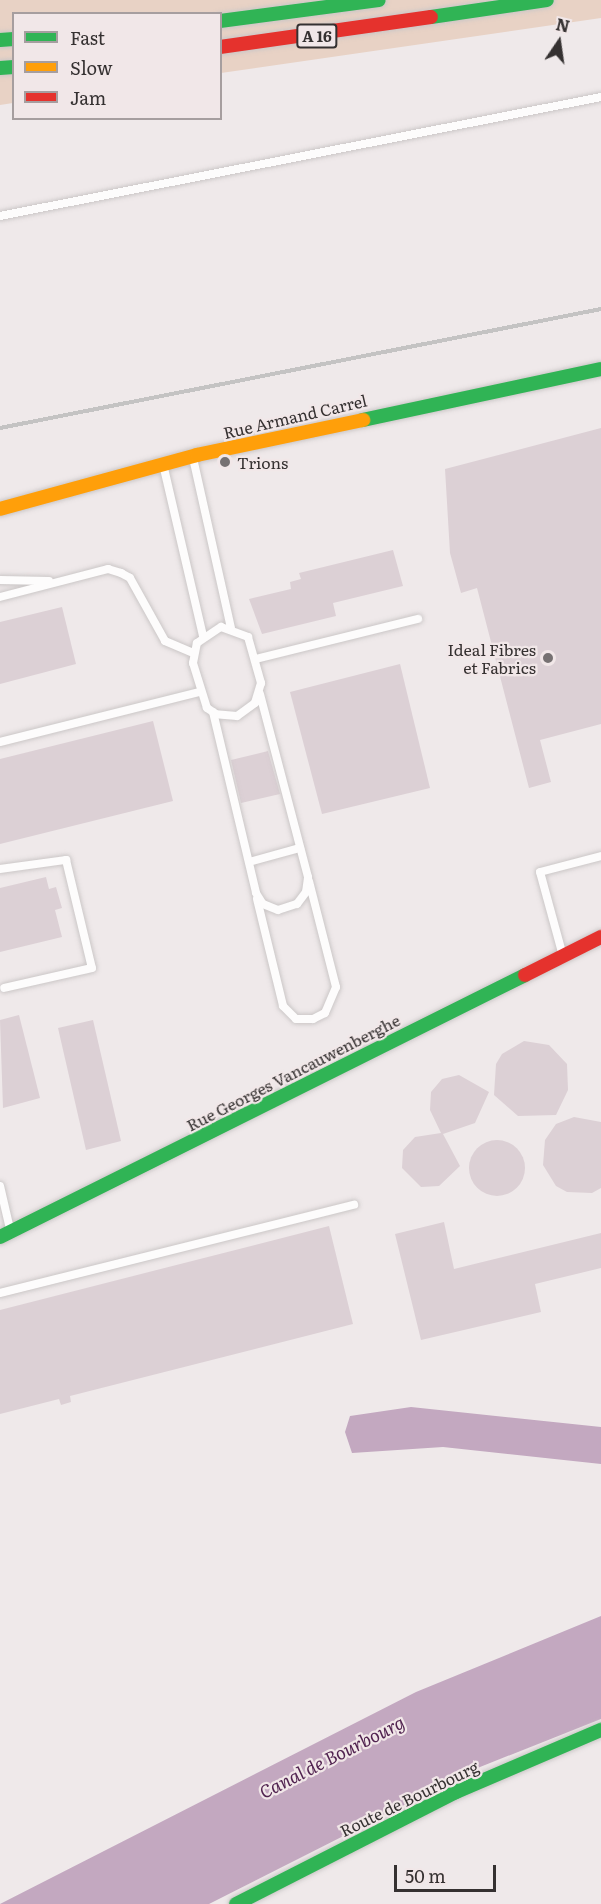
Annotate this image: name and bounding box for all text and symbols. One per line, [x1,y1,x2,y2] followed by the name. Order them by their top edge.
[554,11,572,38] text: N
[12,12,222,120] legend
[529,12,589,72] north arrow
[70,24,105,51] text: Fast
[296,24,338,48] road number: A 16
[70,54,112,81] text: Slow
[70,84,106,111] text: Jam
[221,390,369,442] street label: Rue Armand Carrel
[237,452,288,472] place label: Trions
[218,455,232,469] marker: Trions
[447,639,536,677] place label: Ideal Fibres et Fabrics
[541,651,555,665] marker: Ideal Fibres et Fabrics
[183,1010,403,1134] street label: Rue Georges Vancauwenberghe
[256,1711,408,1803] water label: Canal de Bourbourg
[336,1756,482,1840] street label: Route de Bourbourg
[397,1853,499,1891] scale bar
[405,1862,446,1889] text: 50 m

